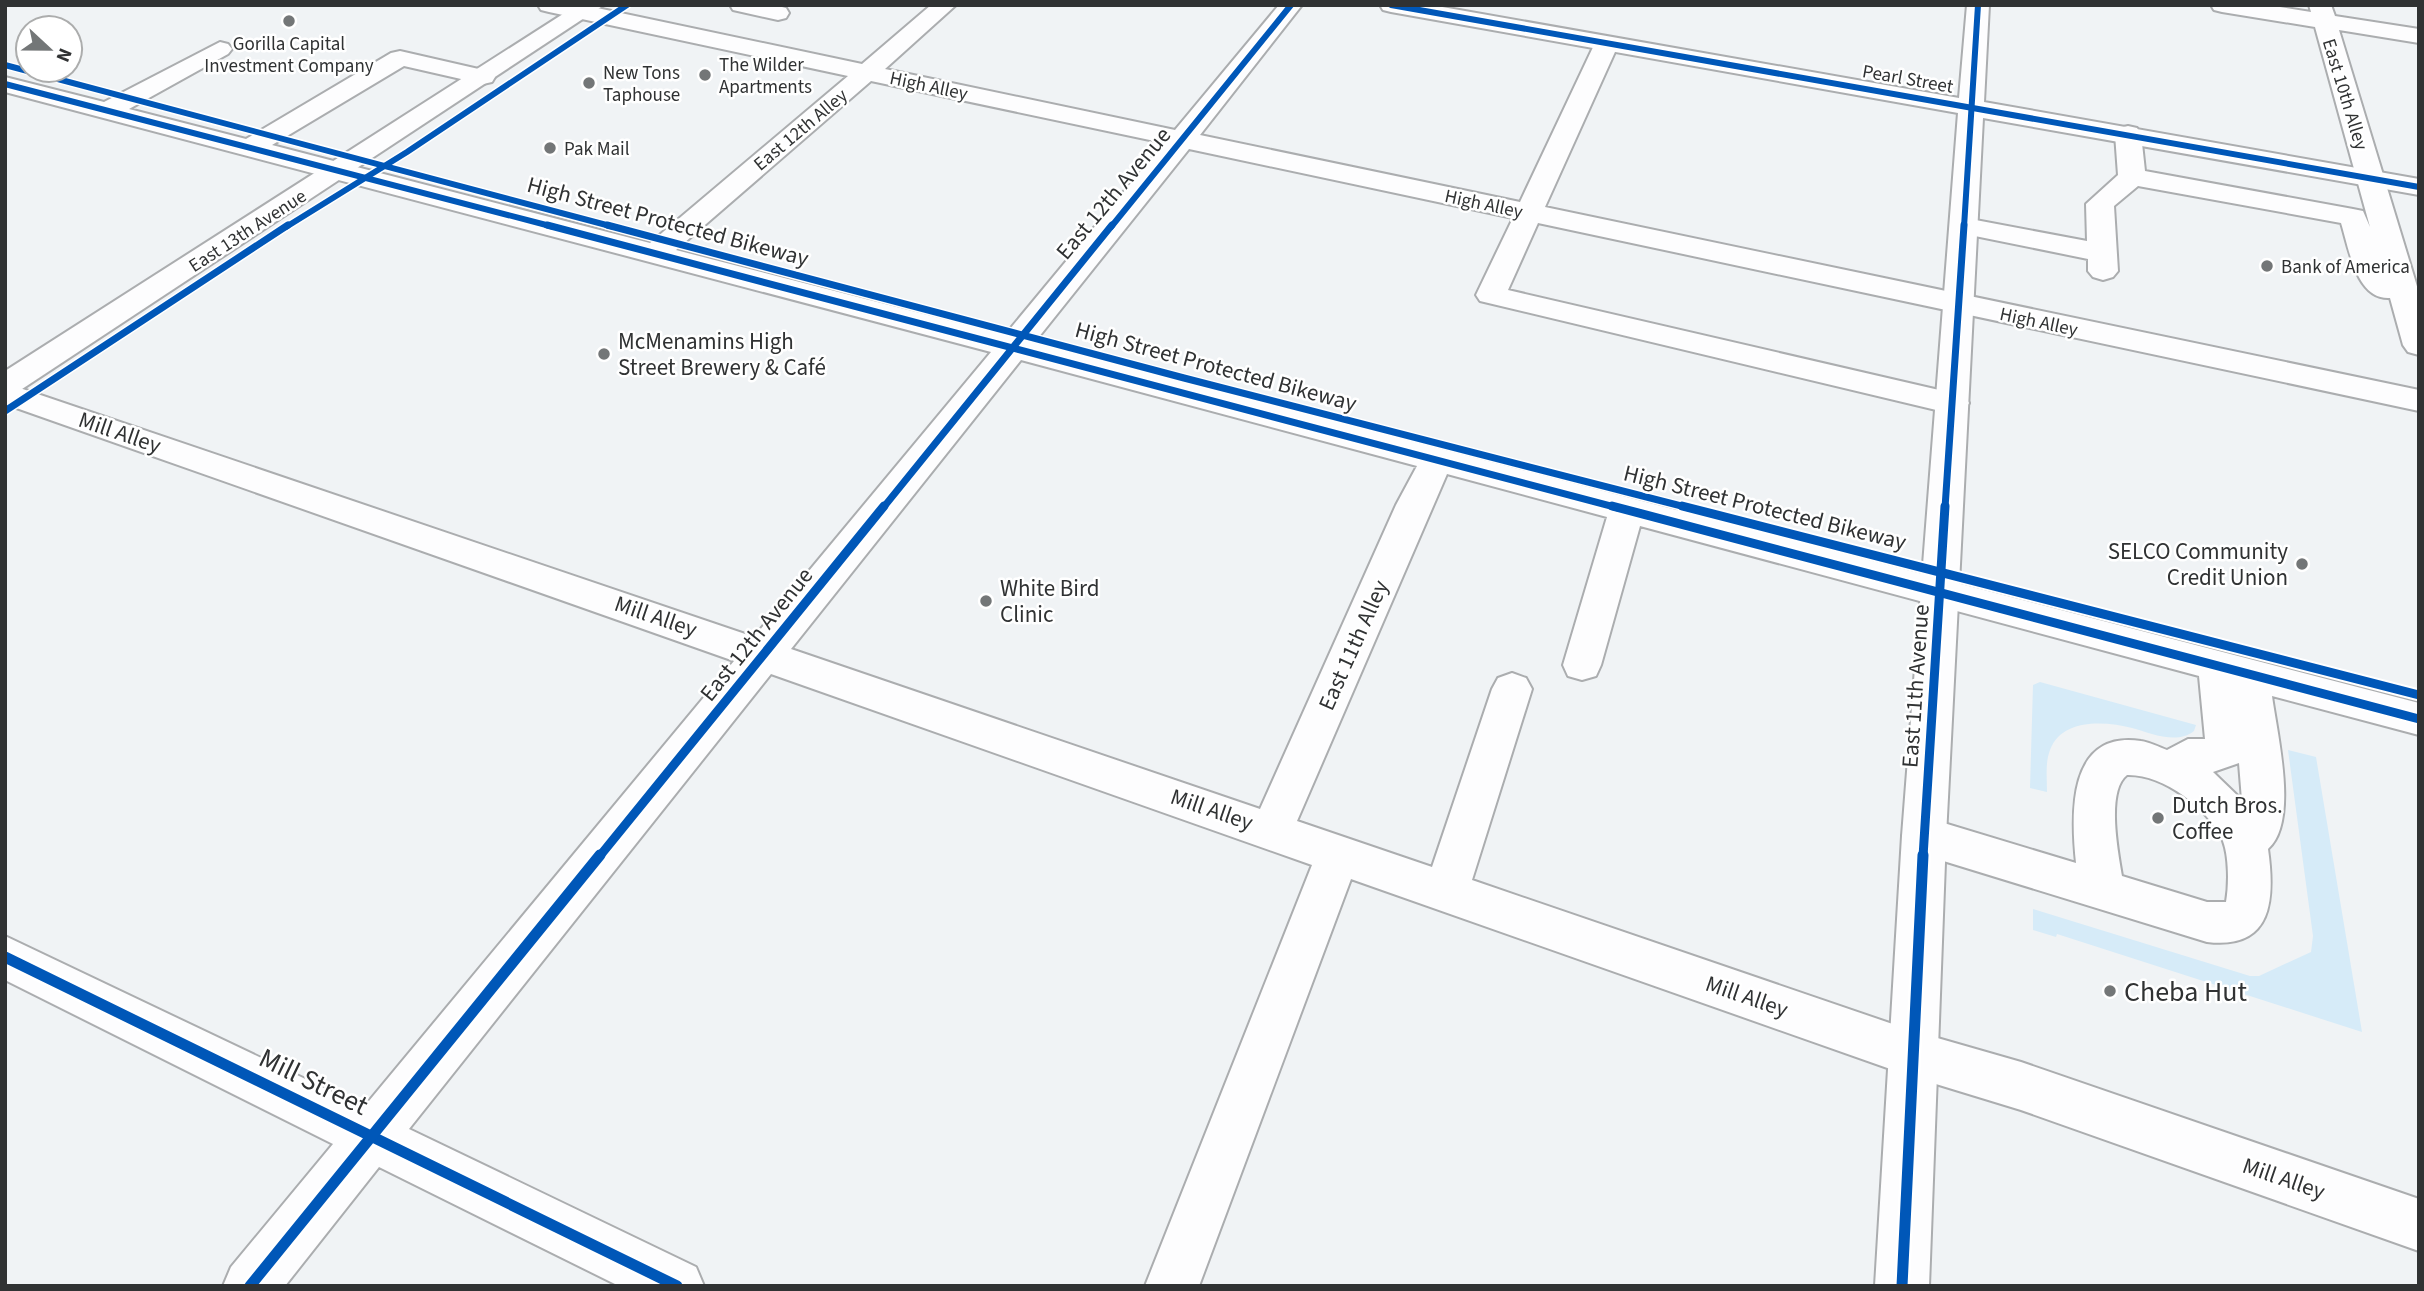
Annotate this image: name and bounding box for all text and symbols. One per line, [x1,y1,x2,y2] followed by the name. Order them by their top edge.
[281,13,297,29] marker: Gorilla Capital Investment Company
[14,14,84,84] north arrow
[204,31,374,80] place label: Gorilla Capital Investment Company
[2315,35,2374,154] street label: East 10th Alley
[48,44,78,66] text: N
[719,52,812,101] place label: The Wilder Apartments
[1860,58,1956,101] street label: Pearl Street
[603,60,680,109] place label: New Tons Taphouse
[887,65,970,108] street label: High Alley
[697,67,713,83] marker: The Wilder Apartments
[581,75,597,91] marker: New Tons Taphouse
[748,83,854,178] street label: East 12th Alley
[1048,120,1179,267] street label: East 12th Avenue
[564,136,630,163] place label: Pak Mail
[542,140,558,156] marker: Pak Mail
[523,168,812,275] street label: High Street Protected Bikeway
[184,183,312,279] street label: East 13th Avenue
[1442,183,1525,226] street label: High Alley
[2281,254,2410,281] place label: Bank of America
[2259,258,2275,274] marker: Bank of America
[1997,301,2080,344] street label: High Alley
[1071,313,1360,420] street label: High Street Protected Bikeway
[618,325,826,384] place label: McMenamins High Street Brewery & Café
[596,346,612,362] marker: McMenamins High Street Brewery & Café
[74,403,166,462] street label: Mill Alley
[1620,456,1910,559] street label: High Street Protected Bikeway
[2108,535,2288,594] place label: SELCO Community Credit Union
[2294,556,2310,572] marker: SELCO Community Credit Union
[692,560,821,708] street label: East 12th Avenue
[1000,572,1099,631] place label: White Bird Clinic
[1310,575,1397,716] street label: East 11th Alley
[610,587,702,646] street label: Mill Alley
[978,593,994,609] marker: White Bird Clinic
[1893,603,1938,769] street label: East 11th Avenue
[1166,780,1258,839] street label: Mill Alley
[2172,789,2283,848] place label: Dutch Bros. Coffee
[2150,810,2166,826] marker: Dutch Bros. Coffee
[1701,967,1793,1026] street label: Mill Alley
[2124,972,2247,1012] place label: Cheba Hut
[2102,983,2118,999] marker: Cheba Hut
[252,1038,376,1126] street label: Mill Street
[2238,1149,2330,1208] street label: Mill Alley

